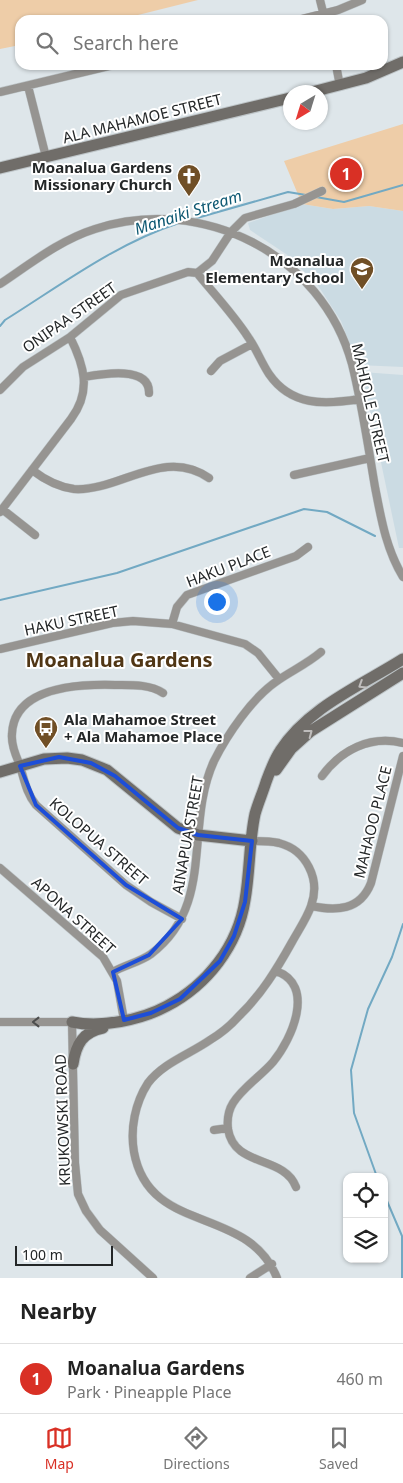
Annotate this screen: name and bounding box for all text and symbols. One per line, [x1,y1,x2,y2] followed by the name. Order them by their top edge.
[15,15,388,70] search box
[33,29,61,57] icon: search
[73,30,179,56] text: Search here
[283,85,328,130] north arrow
[60,88,224,147] street label: ALA MAHAMOE STREET
[330,155,362,193] pin: 1
[32,157,172,194] place label: Moanalua Gardens Missionary Church
[176,163,202,197] church icon: Moanalua Gardens Missionary Church
[131,184,245,240] water label: Manaiki Stream
[205,250,344,287] place label: Moanalua Elementary School
[349,256,375,290] school or university icon: Moanalua Elementary School
[18,277,121,357] street label: ONIPAA STREET
[348,341,395,465] street label: MAHIOLE STREET
[183,541,273,591] street label: HAKU PLACE
[204,589,230,615] your location
[22,600,121,640] street label: HAKU STREET
[25,646,213,673] district label: Moanalua Gardens
[358,678,367,688] one-way arrow
[64,709,222,746] place label: Ala Mahamoe Street + Ala Mahamoe Place
[33,715,59,749] bus stop icon: Ala Mahamoe Street + Ala Mahamoe Place
[303,730,313,739] one-way arrow
[348,764,396,880] street label: MAHAOO PLACE
[167,774,207,896] street label: AINAPUA STREET
[46,793,153,890] street label: KOLOPUA STREET
[28,872,121,958] street label: APONA STREET
[32,1017,40,1027] one-way arrow
[50,1054,74,1186] street label: KRUKOWSKI ROAD
[343,1173,388,1263] map controls
[343,1173,388,1218] button: locate
[343,1218,388,1263] button: layers
[15,1243,112,1266] scale bar
[22,1245,63,1264] text: 100 m
[20,1297,96,1325] text: Nearby
[67,1355,245,1381] text: Moanalua Gardens
[31,1368,41,1390] text: 1
[336,1368,383,1390] text: 460 m
[67,1381,232,1403] text: Park · Pineapple Place
[45,1424,74,1473] tab: Map
[163,1424,230,1473] tab: Directions
[319,1424,358,1473] tab: Saved

